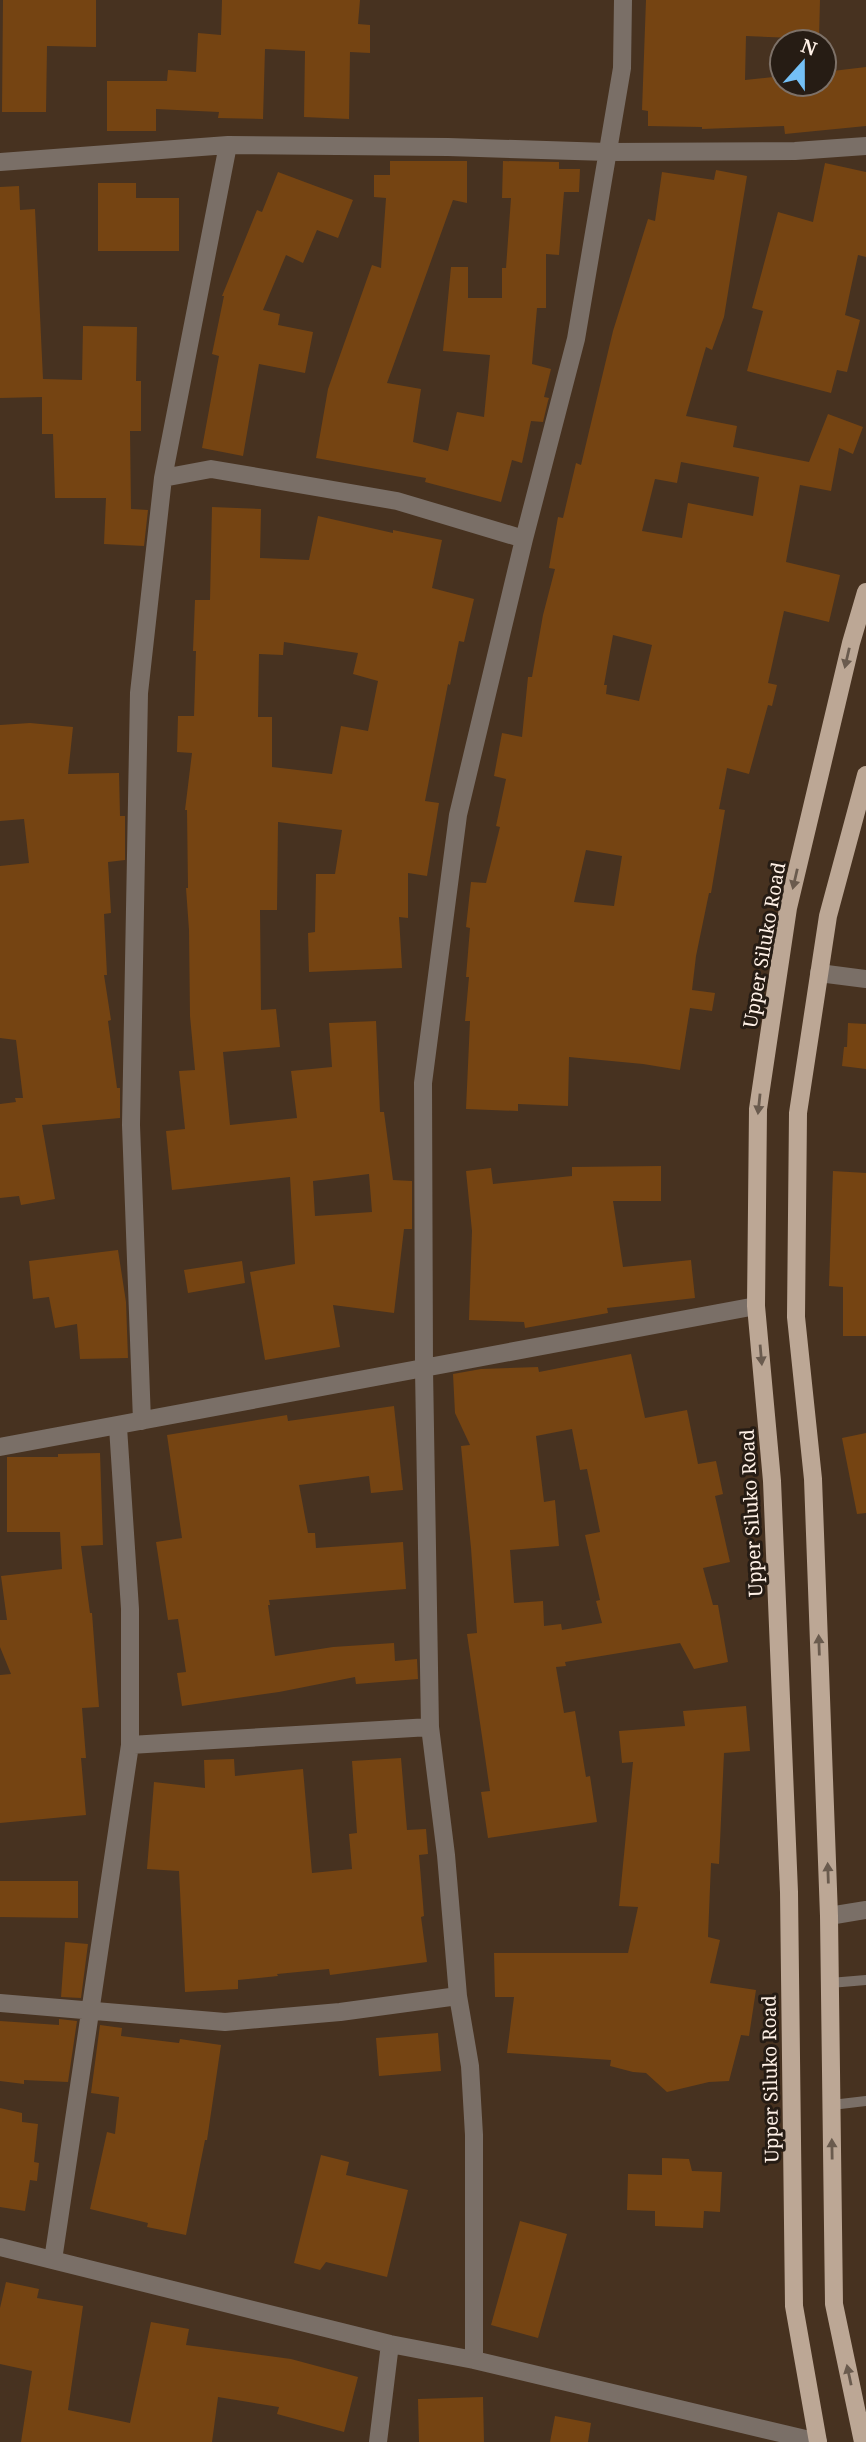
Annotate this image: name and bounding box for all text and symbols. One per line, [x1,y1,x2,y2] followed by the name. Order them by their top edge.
[768,28,838,98] north arrow
[797,32,821,62] text: N
[841,647,852,669] one-way arrow
[737,860,791,1030] street label: Upper Siluko Road
[789,868,800,890] one-way arrow
[753,1093,764,1115] one-way arrow
[755,1345,766,1367] one-way arrow
[734,1428,768,1597] street label: Upper Siluko Road
[814,1634,825,1656] one-way arrow
[822,1862,833,1884] one-way arrow
[756,1995,784,2163] street label: Upper Siluko Road
[827,2138,838,2160] one-way arrow
[844,2364,855,2386] one-way arrow

